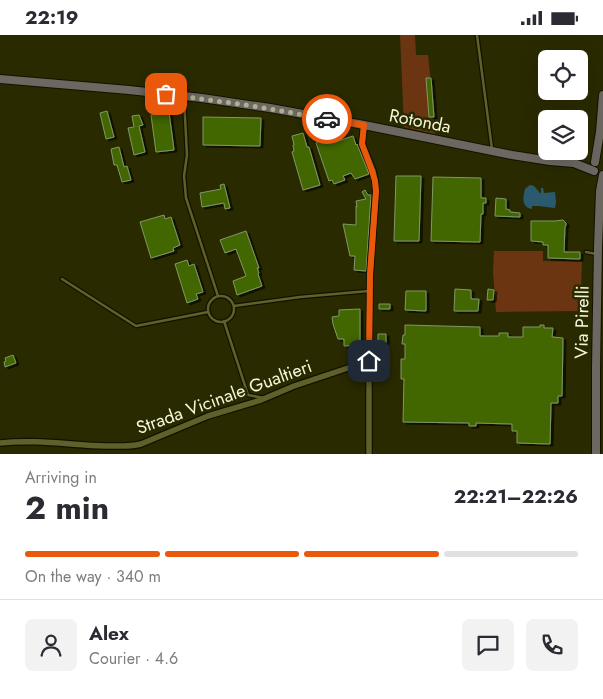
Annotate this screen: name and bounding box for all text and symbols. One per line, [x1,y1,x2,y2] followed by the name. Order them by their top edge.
[25,4,78,31] text: 22:19
[538,50,588,160] map controls
[538,50,588,100] button: locate
[145,73,187,115] pin
[152,80,180,108] icon: bag
[302,94,352,144] courier
[387,102,453,140] street label: Rotonda
[313,105,341,133] icon: car
[538,110,588,160] button: layers
[568,285,596,359] street label: Via Pirelli
[348,340,390,382] pin
[355,347,383,375] icon: home
[132,353,316,441] street label: Strada Vicinale Gualtieri
[25,466,97,489] text: Arriving in
[454,483,578,510] text: 22:21–22:26
[25,485,109,531] text: 2 min
[25,565,161,588] text: On the way · 340 m
[25,619,77,671] button: person
[462,619,514,671] button: chat
[526,619,578,671] button: phone
[89,620,129,647] text: Alex
[89,647,178,670] text: Courier · 4.6

